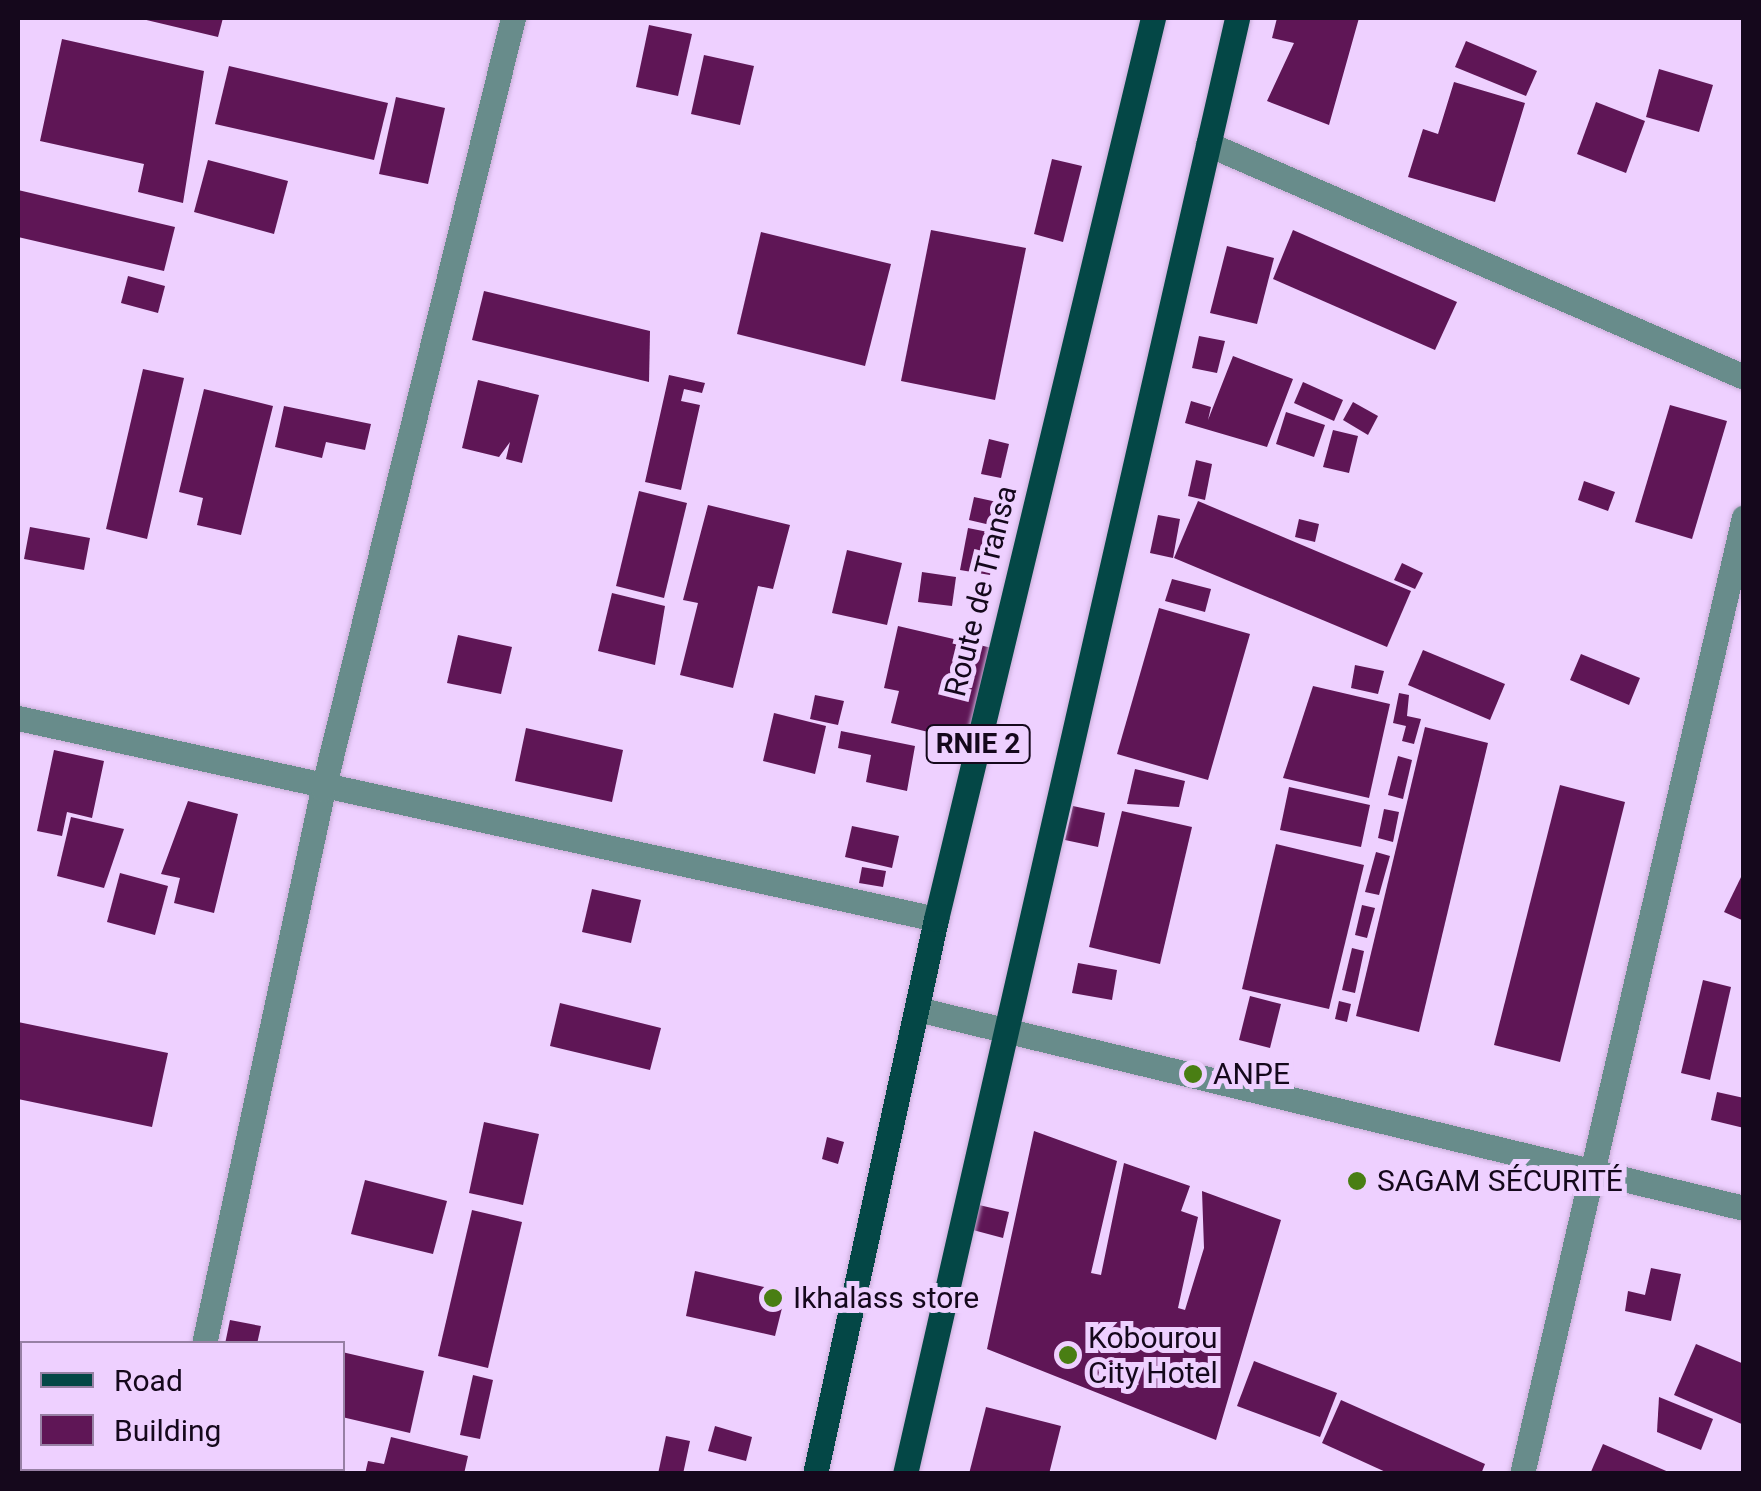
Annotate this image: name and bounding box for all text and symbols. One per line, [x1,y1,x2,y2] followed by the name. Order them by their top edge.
[937,482,1025,700] street label: Route de Transa
[926,721,1030,767] road number: RNIE 2
[1213,1056,1290,1092] place label: ANPE
[1182,1063,1204,1085] marker: ANPE
[1377,1163,1623,1199] place label: SAGAM SÉCURITÉ
[1346,1170,1368,1192] marker: SAGAM SÉCURITÉ
[793,1280,979,1316] place label: Ikhalass store
[762,1287,784,1309] marker: Ikhalass store
[1088,1320,1218,1390] place label: Kobourou City Hotel
[20,1341,345,1471] legend
[1057,1344,1079,1366] marker: Kobourou City Hotel
[114,1363,183,1398] text: Road
[114,1413,221,1448] text: Building

